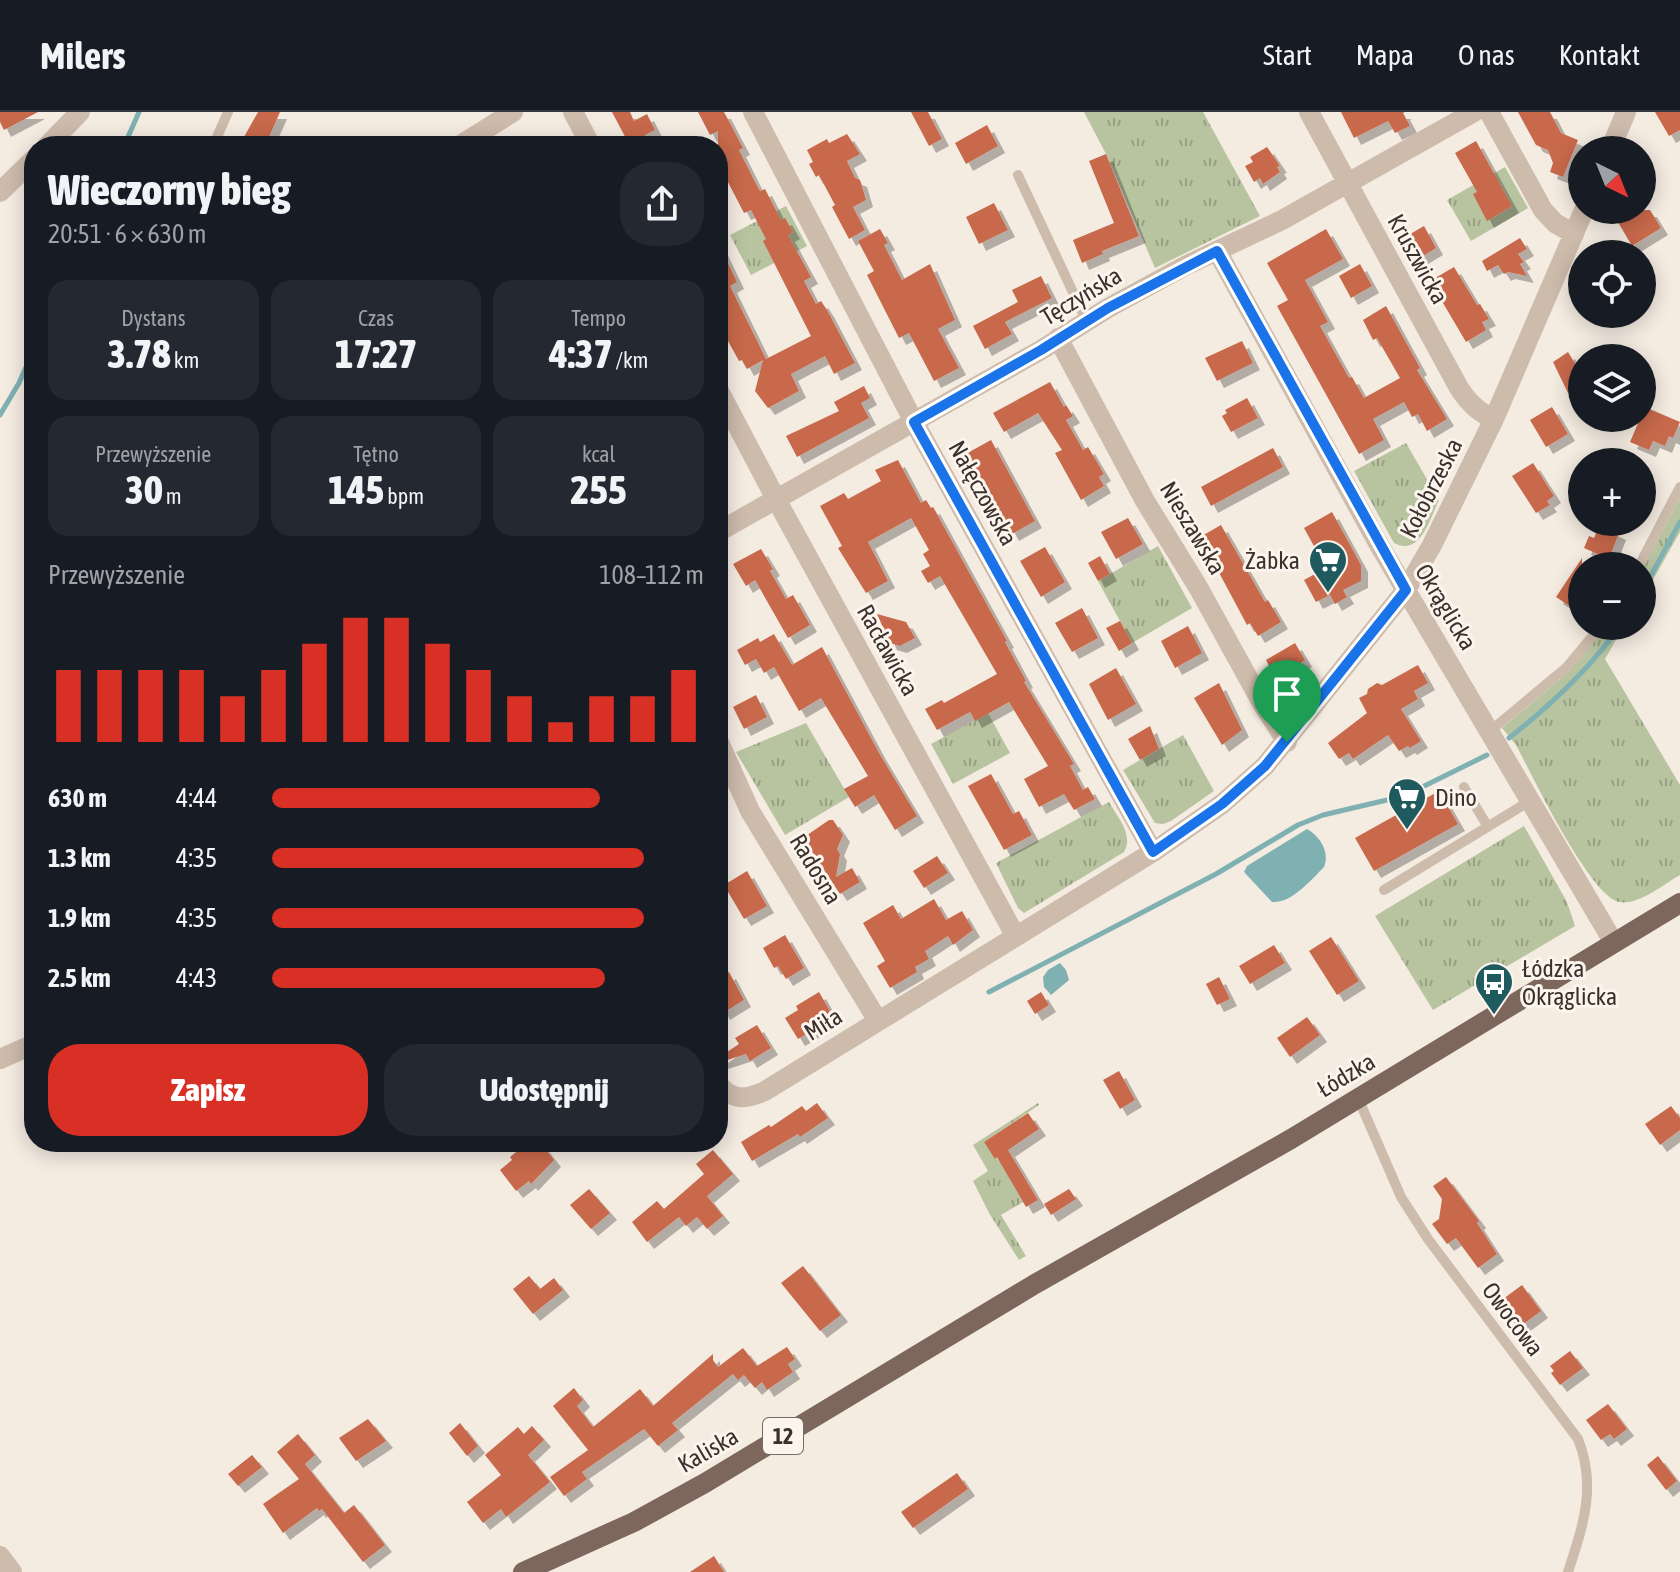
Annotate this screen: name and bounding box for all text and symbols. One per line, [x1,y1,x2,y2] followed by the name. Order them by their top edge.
[40,34,126,77] text: Milers
[1263,39,1312,71] text: Start
[1356,39,1414,71] text: Mapa
[1458,39,1515,71] text: O nas
[1559,39,1640,71] text: Kontakt
[1568,136,1656,224] north arrow
[1568,136,1656,640] map controls
[620,162,704,246] button: share
[48,164,290,214] text: Wieczorny bieg
[1382,210,1454,308] street label: Kruszwicka
[48,219,207,249] text: 20:51 · 6 × 630 m
[1568,240,1656,328] button: locate
[1036,261,1126,331] street label: Tęczyńska
[121,305,185,331] text: Dystans
[358,305,394,331] text: Czas
[571,305,626,331] text: Tempo
[107,331,171,376] text: 3.78
[335,331,417,376] text: 17:27
[549,331,612,376] text: 4:37
[1568,344,1656,432] button: layers
[171,347,199,373] text: km
[612,347,648,373] text: /km
[1394,434,1468,542] street label: Kołobrzeska
[943,436,1023,550] street label: Nałęczowska
[95,441,211,467] text: Przewyższenie
[353,441,399,467] text: Tętno
[582,441,615,467] text: kcal
[1568,448,1656,536] button: +
[125,467,163,512] text: 30
[328,467,384,512] text: 145
[570,467,627,512] text: 255
[1155,477,1231,579] street label: Nieszawska
[163,483,182,509] text: m
[384,483,424,509] text: bpm
[1307,539,1349,594] supermarket icon: Żabka
[1245,547,1300,574] place label: Żabka
[1568,552,1656,640] button: −
[1410,559,1482,655] street label: Okrąglicka
[48,560,185,590] text: Przewyższenie
[599,560,704,590] text: 108–112 m
[852,600,924,700] street label: Racławicka
[1253,660,1321,742] pin
[1265,672,1309,716] icon: arrive
[1386,776,1428,831] supermarket icon: Dino
[48,783,107,813] text: 630 m
[176,783,217,813] text: 4:44
[1435,784,1477,811] place label: Dino
[785,829,847,909] street label: Radosna
[48,843,111,873] text: 1.3 km
[176,843,217,873] text: 4:35
[48,903,111,933] text: 1.9 km
[176,903,217,933] text: 4:35
[1522,955,1617,1010] place label: Łódzka Okrąglicka
[1473,961,1515,1016] bus stop icon: Łódzka Okrąglicka
[48,963,111,993] text: 2.5 km
[176,963,217,993] text: 4:43
[799,1002,847,1046] street label: Miła
[48,1044,368,1136] button: Zapisz
[384,1044,704,1136] button: Udostępnij
[1312,1047,1380,1103] street label: Łódzka
[1477,1277,1549,1361] street label: Owocowa
[763,1418,803,1454] road number: 12
[673,1422,743,1478] street label: Kaliska

